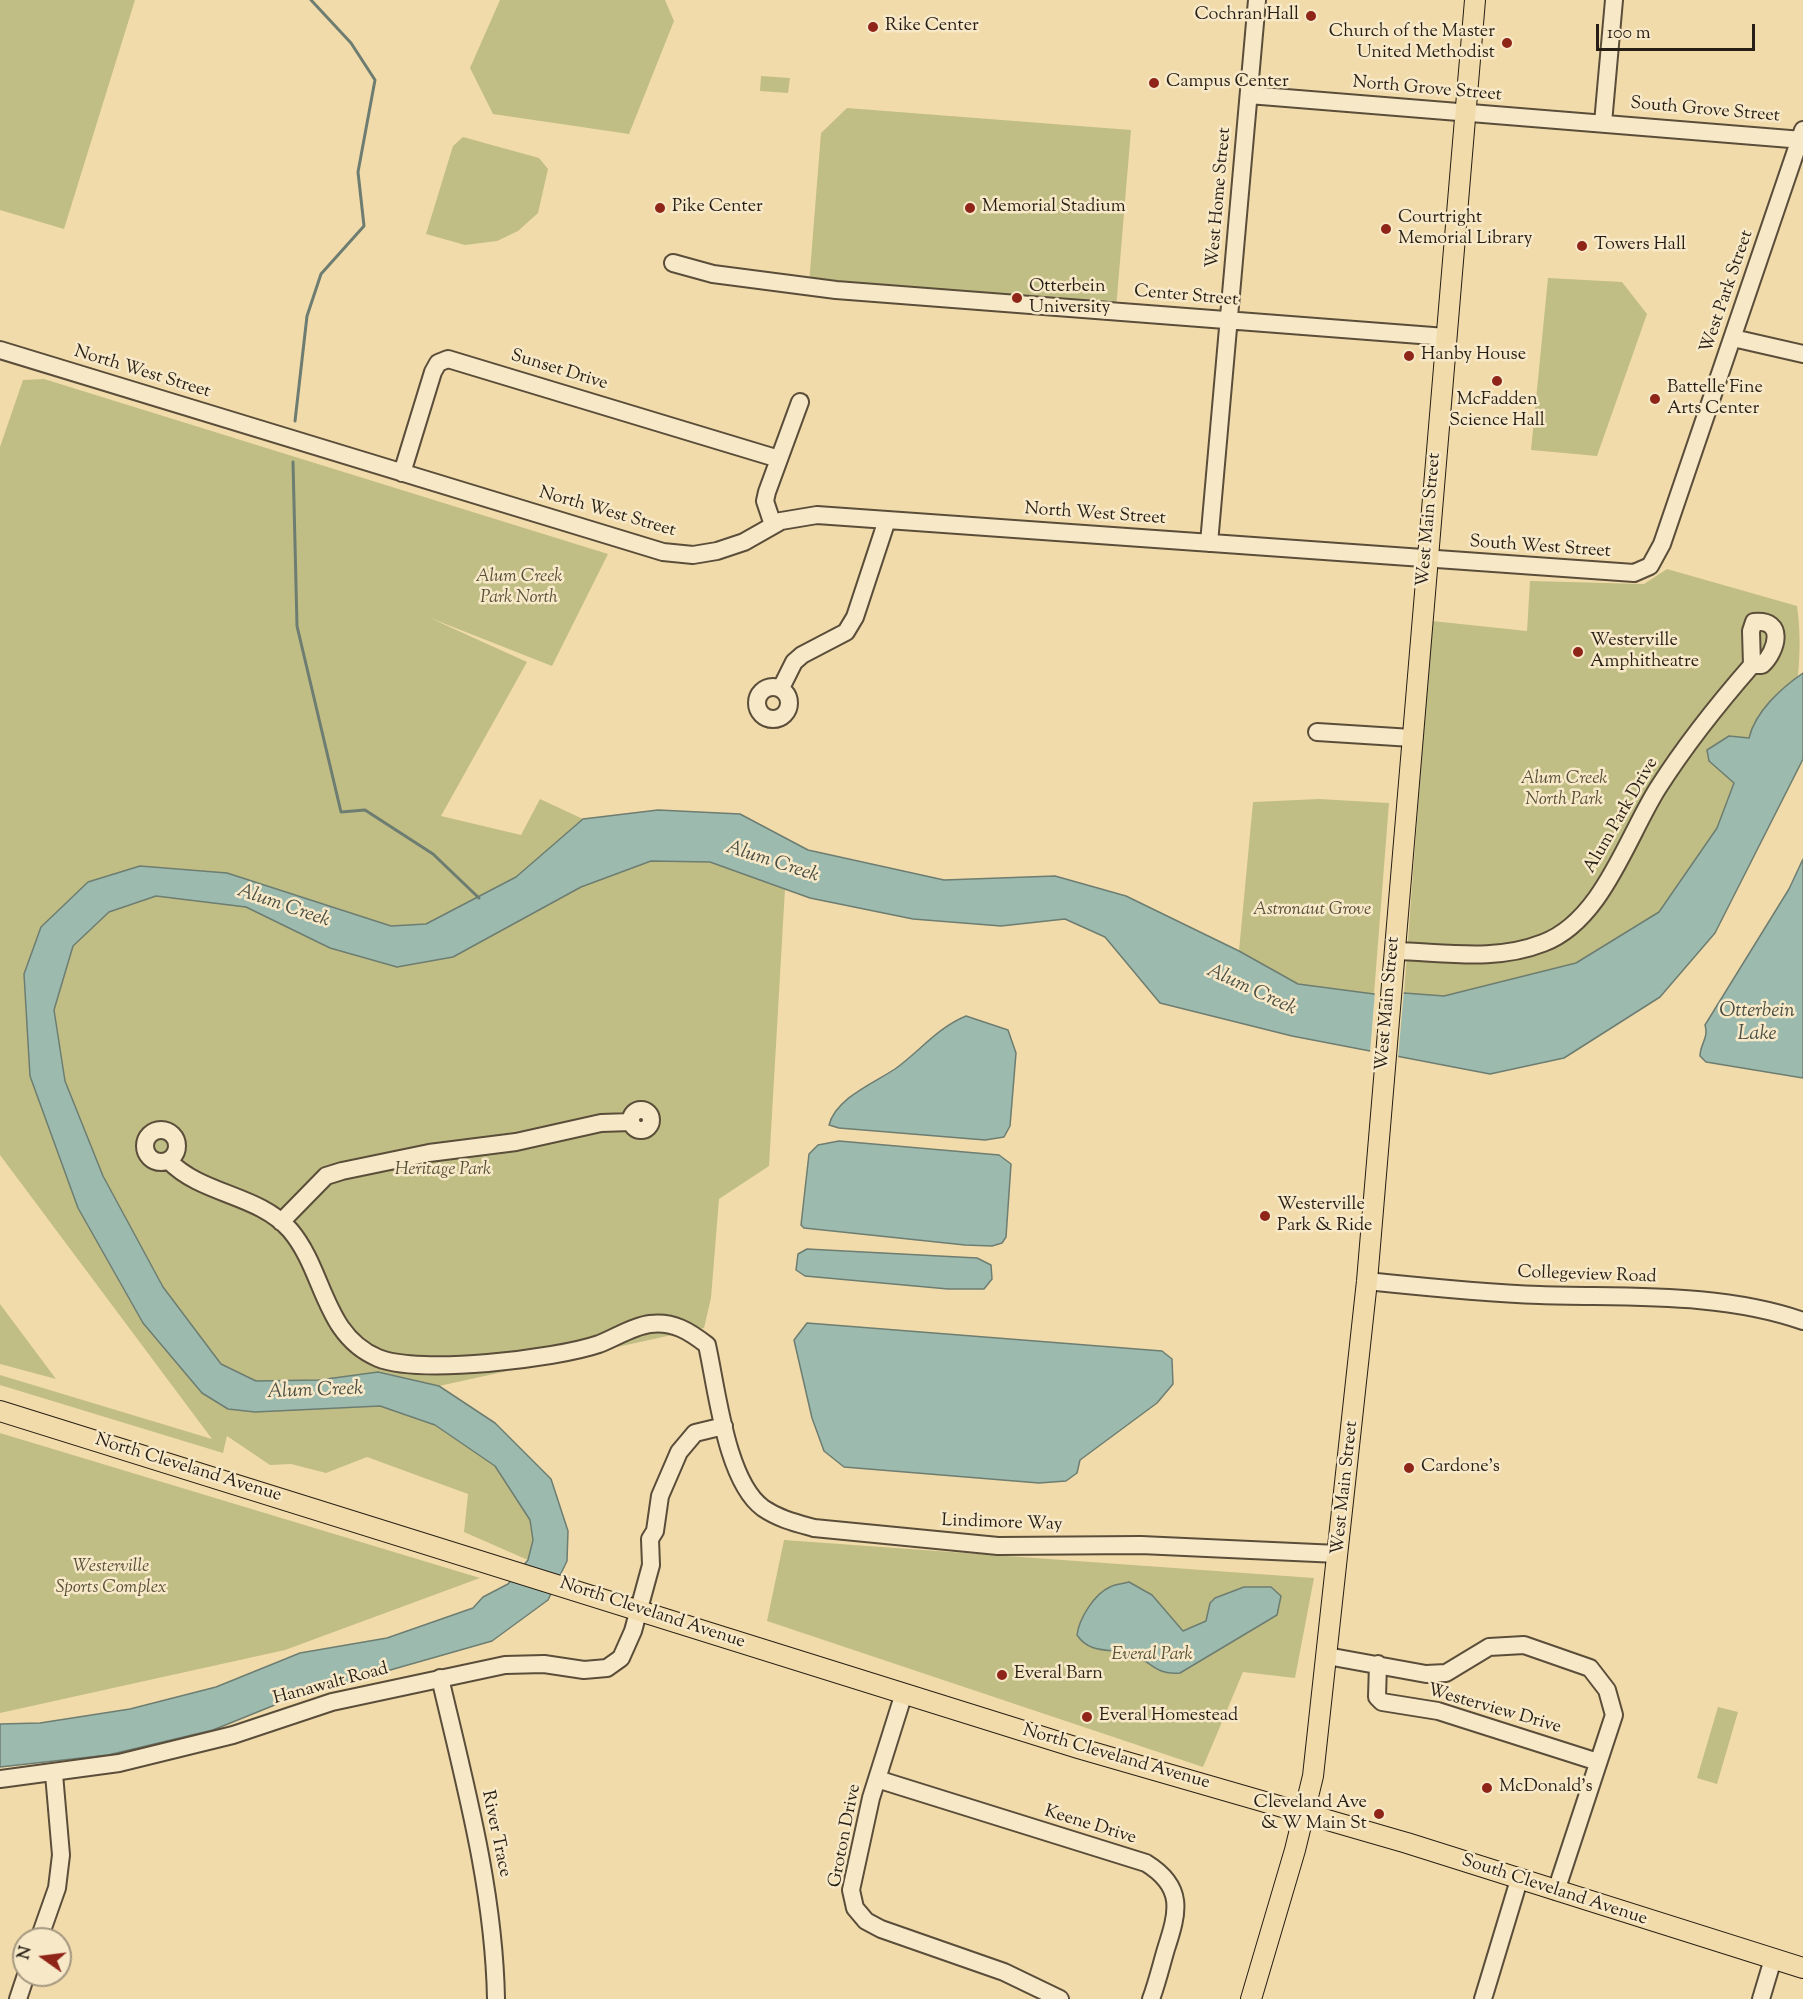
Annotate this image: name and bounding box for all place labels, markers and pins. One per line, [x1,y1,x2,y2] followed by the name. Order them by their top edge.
[1195,5,1299,27] place label: Cochran Hall
[1304,9,1318,23] marker: Cochran Hall
[885,16,979,38] place label: Rike Center
[866,20,880,34] marker: Rike Center
[1329,22,1495,64] place label: Church of the Master United Methodist
[1500,36,1514,50] marker: Church of the Master United Methodist
[1166,72,1289,94] place label: Campus Center
[1147,76,1161,90] marker: Campus Center
[672,197,763,219] place label: Pike Center
[982,197,1126,219] place label: Memorial Stadium
[653,201,667,215] marker: Pike Center
[963,201,977,215] marker: Memorial Stadium
[1398,208,1532,250] place label: Courtright Memorial Library
[1379,222,1393,236] marker: Courtright Memorial Library
[1594,235,1686,257] place label: Towers Hall
[1575,239,1589,253] marker: Towers Hall
[1029,277,1111,320] place label: Otterbein University
[1010,291,1024,305] marker: Otterbein University
[1421,345,1526,367] place label: Hanby House
[1402,349,1416,363] marker: Hanby House
[1490,374,1504,388] marker: McFadden Science Hall
[1667,378,1763,420] place label: Battelle Fine Arts Center
[1449,390,1545,432] place label: McFadden Science Hall
[1648,392,1662,406] marker: Battelle Fine Arts Center
[1590,631,1699,674] place label: Westerville Amphitheatre
[1571,645,1585,659] marker: Westerville Amphitheatre
[1277,1195,1372,1238] place label: Westerville Park & Ride
[1258,1209,1272,1223] marker: Westerville Park & Ride
[1421,1457,1500,1479] place label: Cardone's
[1402,1461,1416,1475] marker: Cardone's
[1014,1664,1103,1686] place label: Everal Barn
[995,1668,1009,1682] marker: Everal Barn
[1099,1706,1238,1728] place label: Everal Homestead
[1080,1710,1094,1724] marker: Everal Homestead
[1499,1777,1593,1799] place label: McDonald's
[1480,1781,1494,1795] marker: McDonald's
[1254,1793,1367,1836] place label: Cleveland Ave & W Main St
[1372,1807,1386,1821] marker: Cleveland Ave & W Main St

